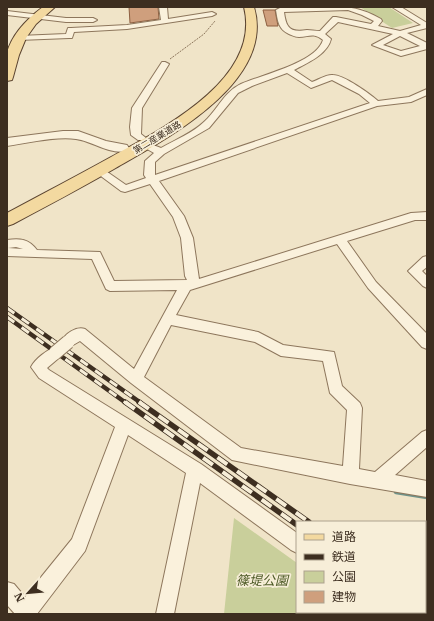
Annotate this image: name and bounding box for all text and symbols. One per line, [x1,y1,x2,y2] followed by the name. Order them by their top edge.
[131,118,183,156] street label: 第二産業道路
[296,521,426,613] legend
[332,529,356,544] text: 道路
[332,549,356,564] text: 鉄道
[332,569,356,584] text: 公園
[236,572,290,589] park label: 篠堤公園
[8,573,48,613] north arrow
[332,589,356,604] text: 建物
[11,590,27,605] text: N

